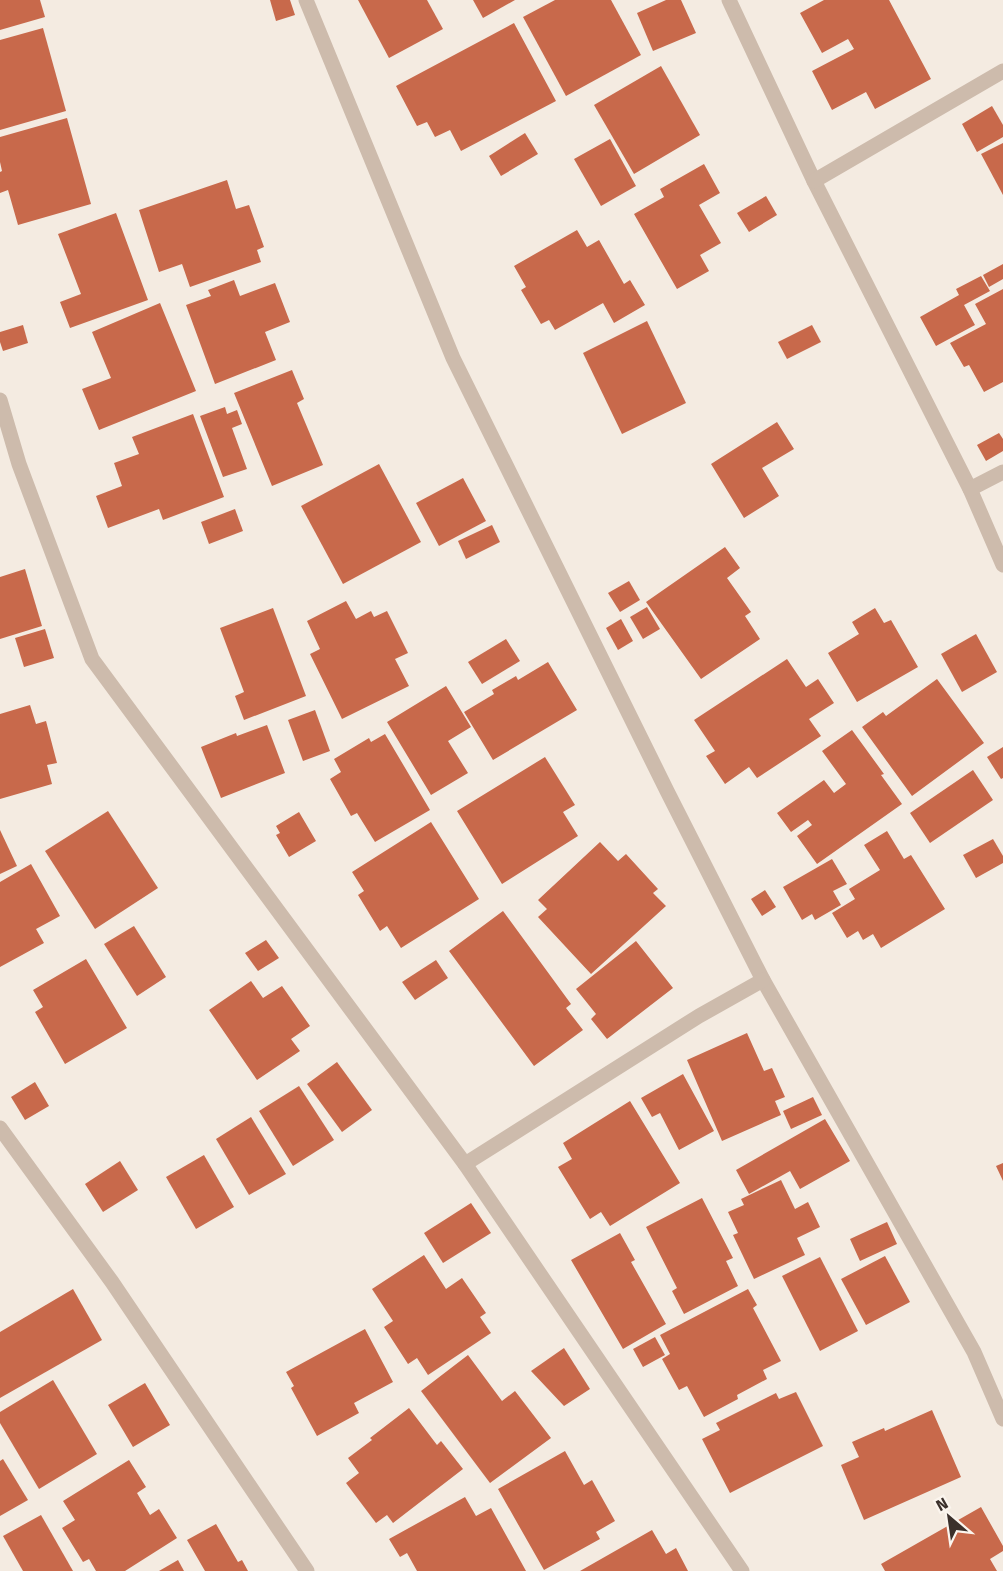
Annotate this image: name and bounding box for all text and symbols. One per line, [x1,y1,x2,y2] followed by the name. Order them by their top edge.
[919,1487,979,1547] north arrow
[933,1493,951,1515] text: N

